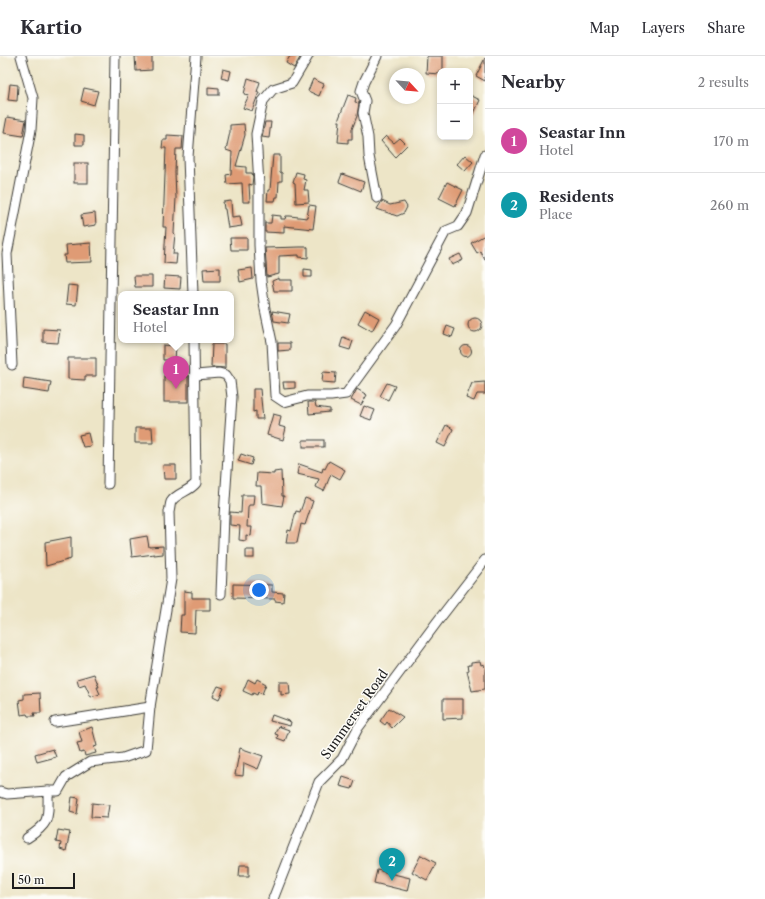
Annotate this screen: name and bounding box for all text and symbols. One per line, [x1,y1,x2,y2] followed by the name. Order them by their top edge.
[20,16,82,39] text: Kartio
[589,19,619,37] text: Map
[641,19,685,37] text: Layers
[707,19,745,37] text: Share
[389,68,425,104] north arrow
[437,68,473,140] map controls
[437,68,473,104] button: +
[501,72,565,92] text: Nearby
[698,74,749,90] text: 2 results
[437,104,473,140] button: −
[539,123,626,142] text: Seastar Inn
[511,133,517,149] text: 1
[713,133,749,149] text: 170 m
[539,142,574,158] text: Hotel
[539,187,614,206] text: Residents
[510,197,518,213] text: 2
[710,197,749,213] text: 260 m
[539,206,572,222] text: Place
[118,291,234,343] popup
[133,300,219,319] text: Seastar Inn
[133,319,167,335] text: Hotel
[163,356,189,389] pin: 1
[249,580,269,600] your location
[317,666,391,762] street label: Summerset Road
[379,848,405,881] pin: 2
[12,871,75,890] scale bar
[18,873,44,887] text: 50 m

